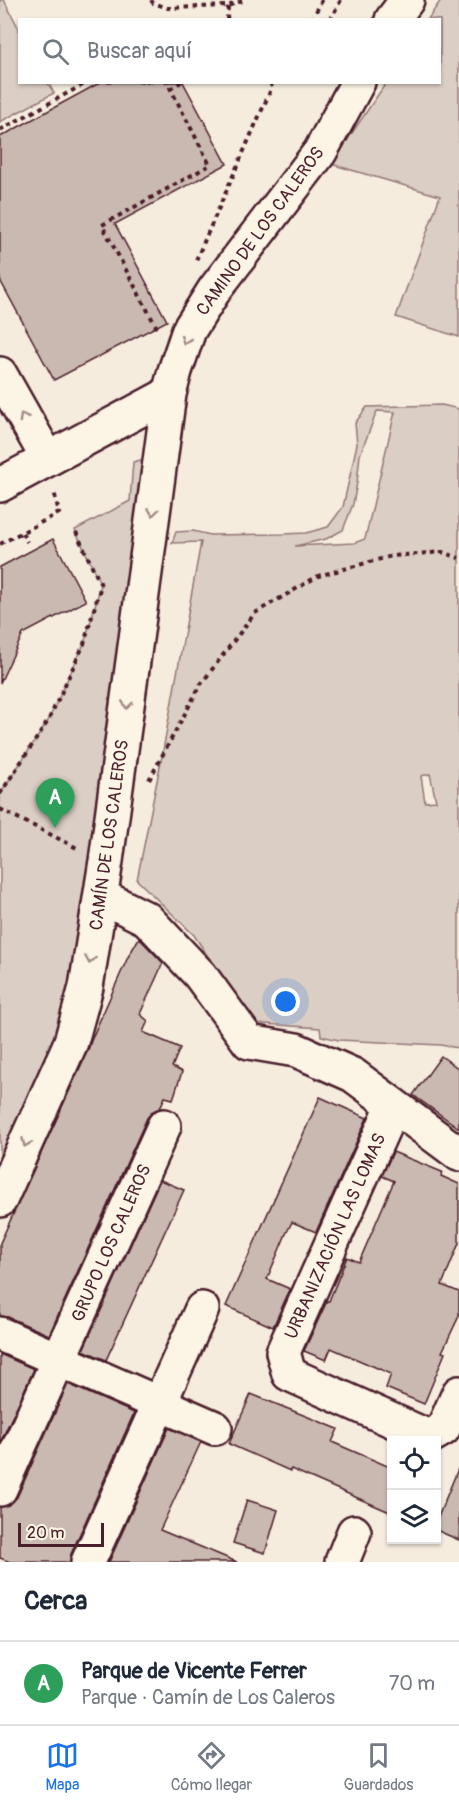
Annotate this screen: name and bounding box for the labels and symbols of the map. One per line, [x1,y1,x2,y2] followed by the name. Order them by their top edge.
[191,142,330,320] street label: CAMINO DE LOS CALEROS
[180,334,193,344] one-way arrow
[19,413,30,423] one-way arrow
[147,507,159,516] one-way arrow
[122,700,134,709] one-way arrow
[85,738,134,932] street label: CAMÍN DE LOS CALEROS
[36,778,74,828] pin: A
[85,956,97,965] one-way arrow
[271,987,300,1016] your location
[279,1129,391,1343] street label: URBANIZACIÓN LAS LOMAS
[21,1137,33,1148] one-way arrow
[66,1161,157,1326] street label: GRUPO LOS CALEROS
[18,1520,104,1548] scale bar

